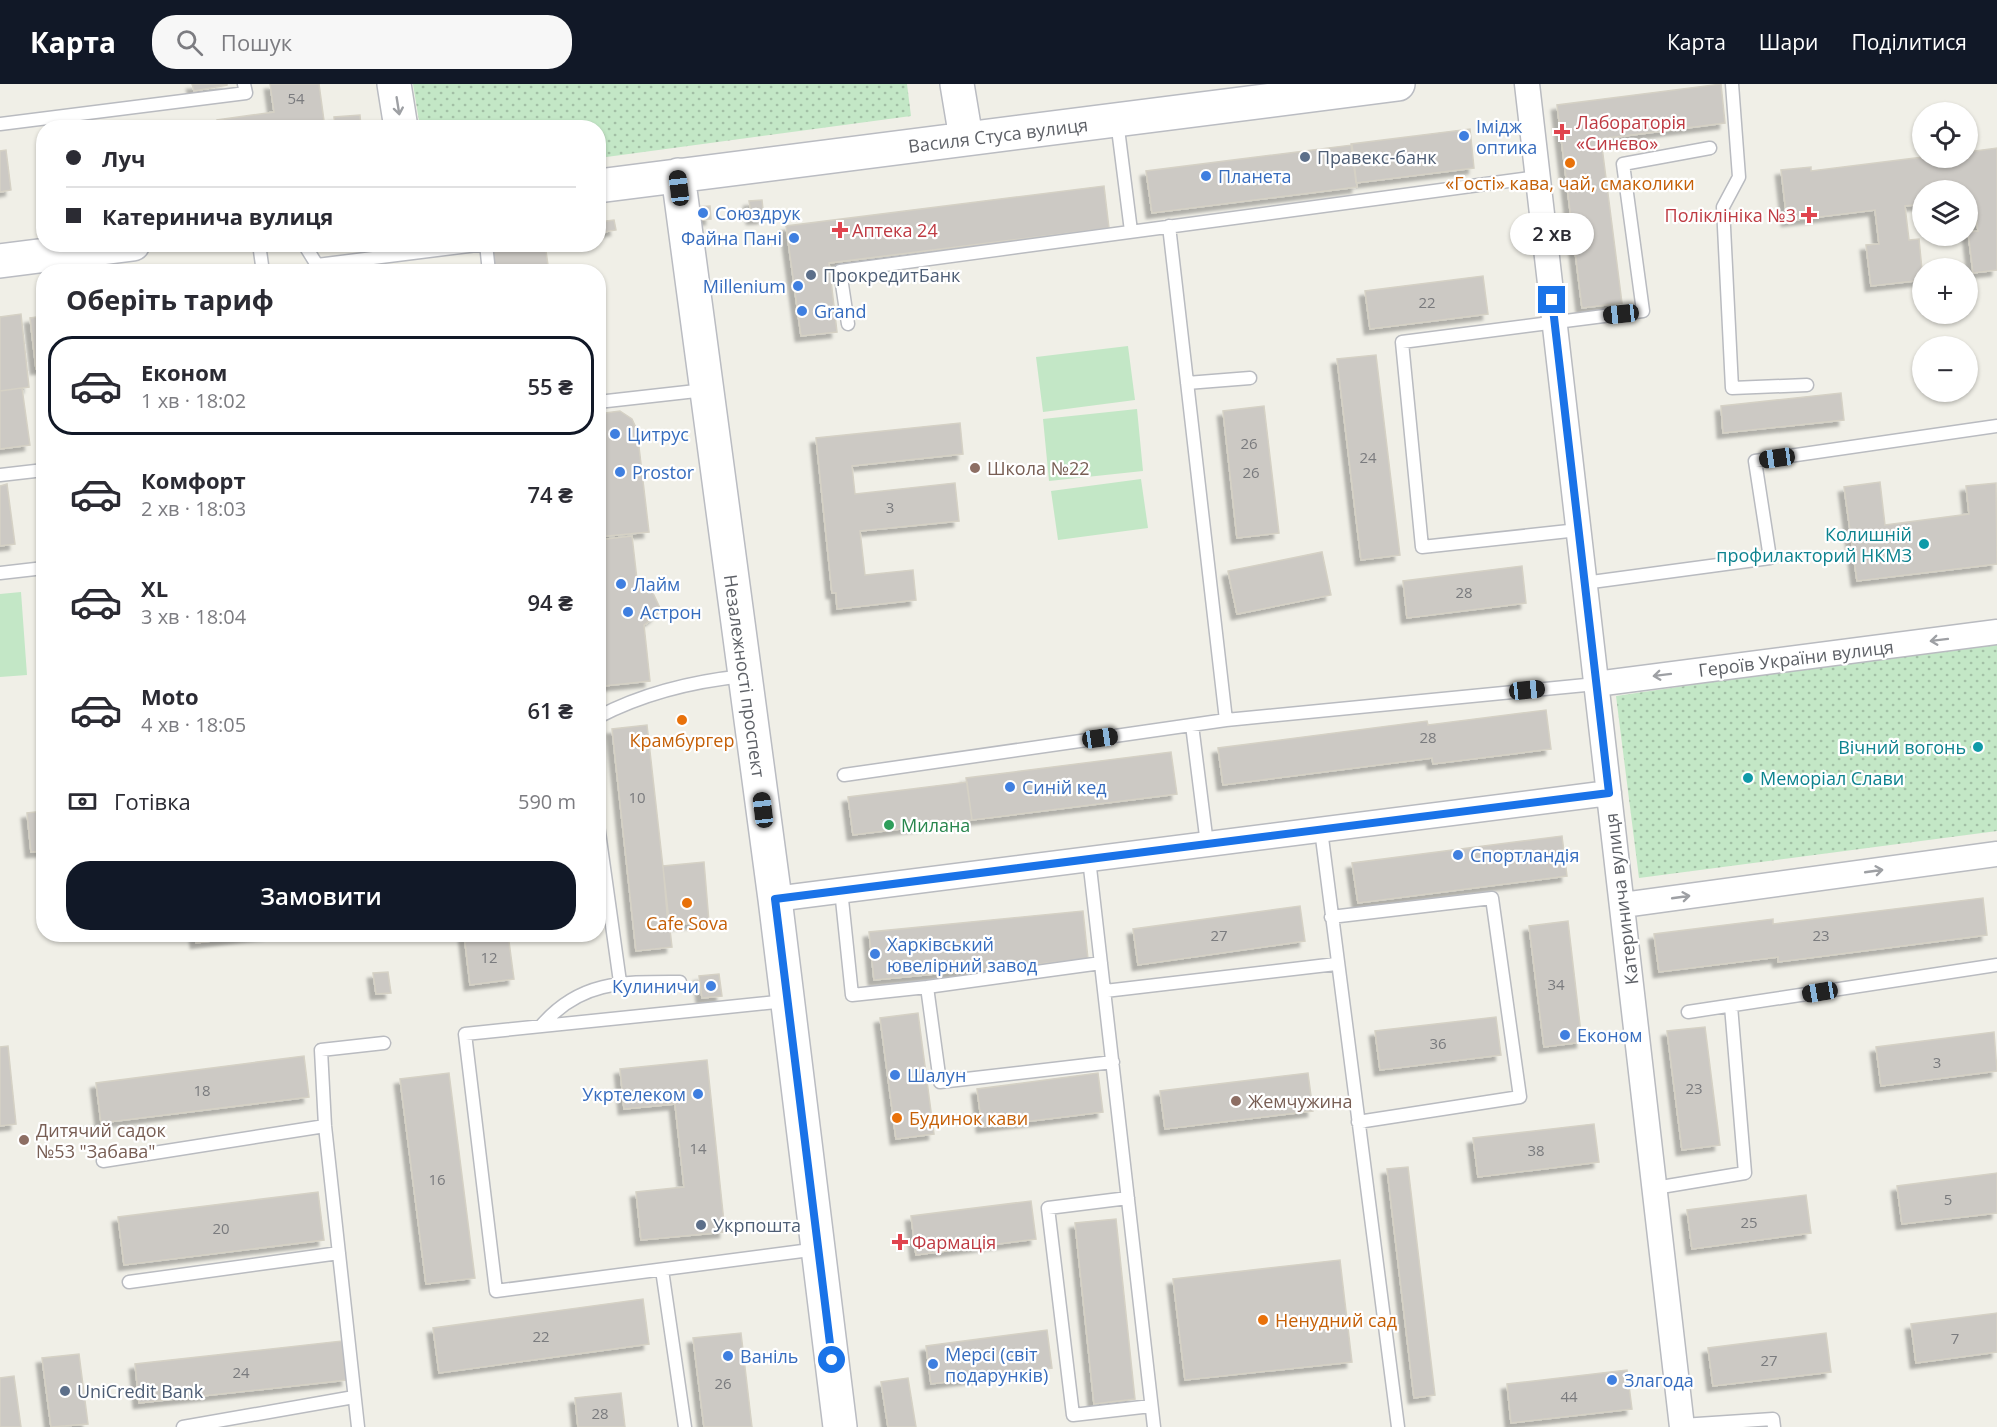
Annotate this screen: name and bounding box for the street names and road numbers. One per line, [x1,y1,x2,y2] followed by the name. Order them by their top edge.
[907,112,1089,158] street label: Василя Стуса вулиця
[719,573,771,780] street label: Незалежності проспект
[1697,634,1895,682] street label: Героїв України вулиця
[1599,812,1643,986] street label: Катеринича вулиця

